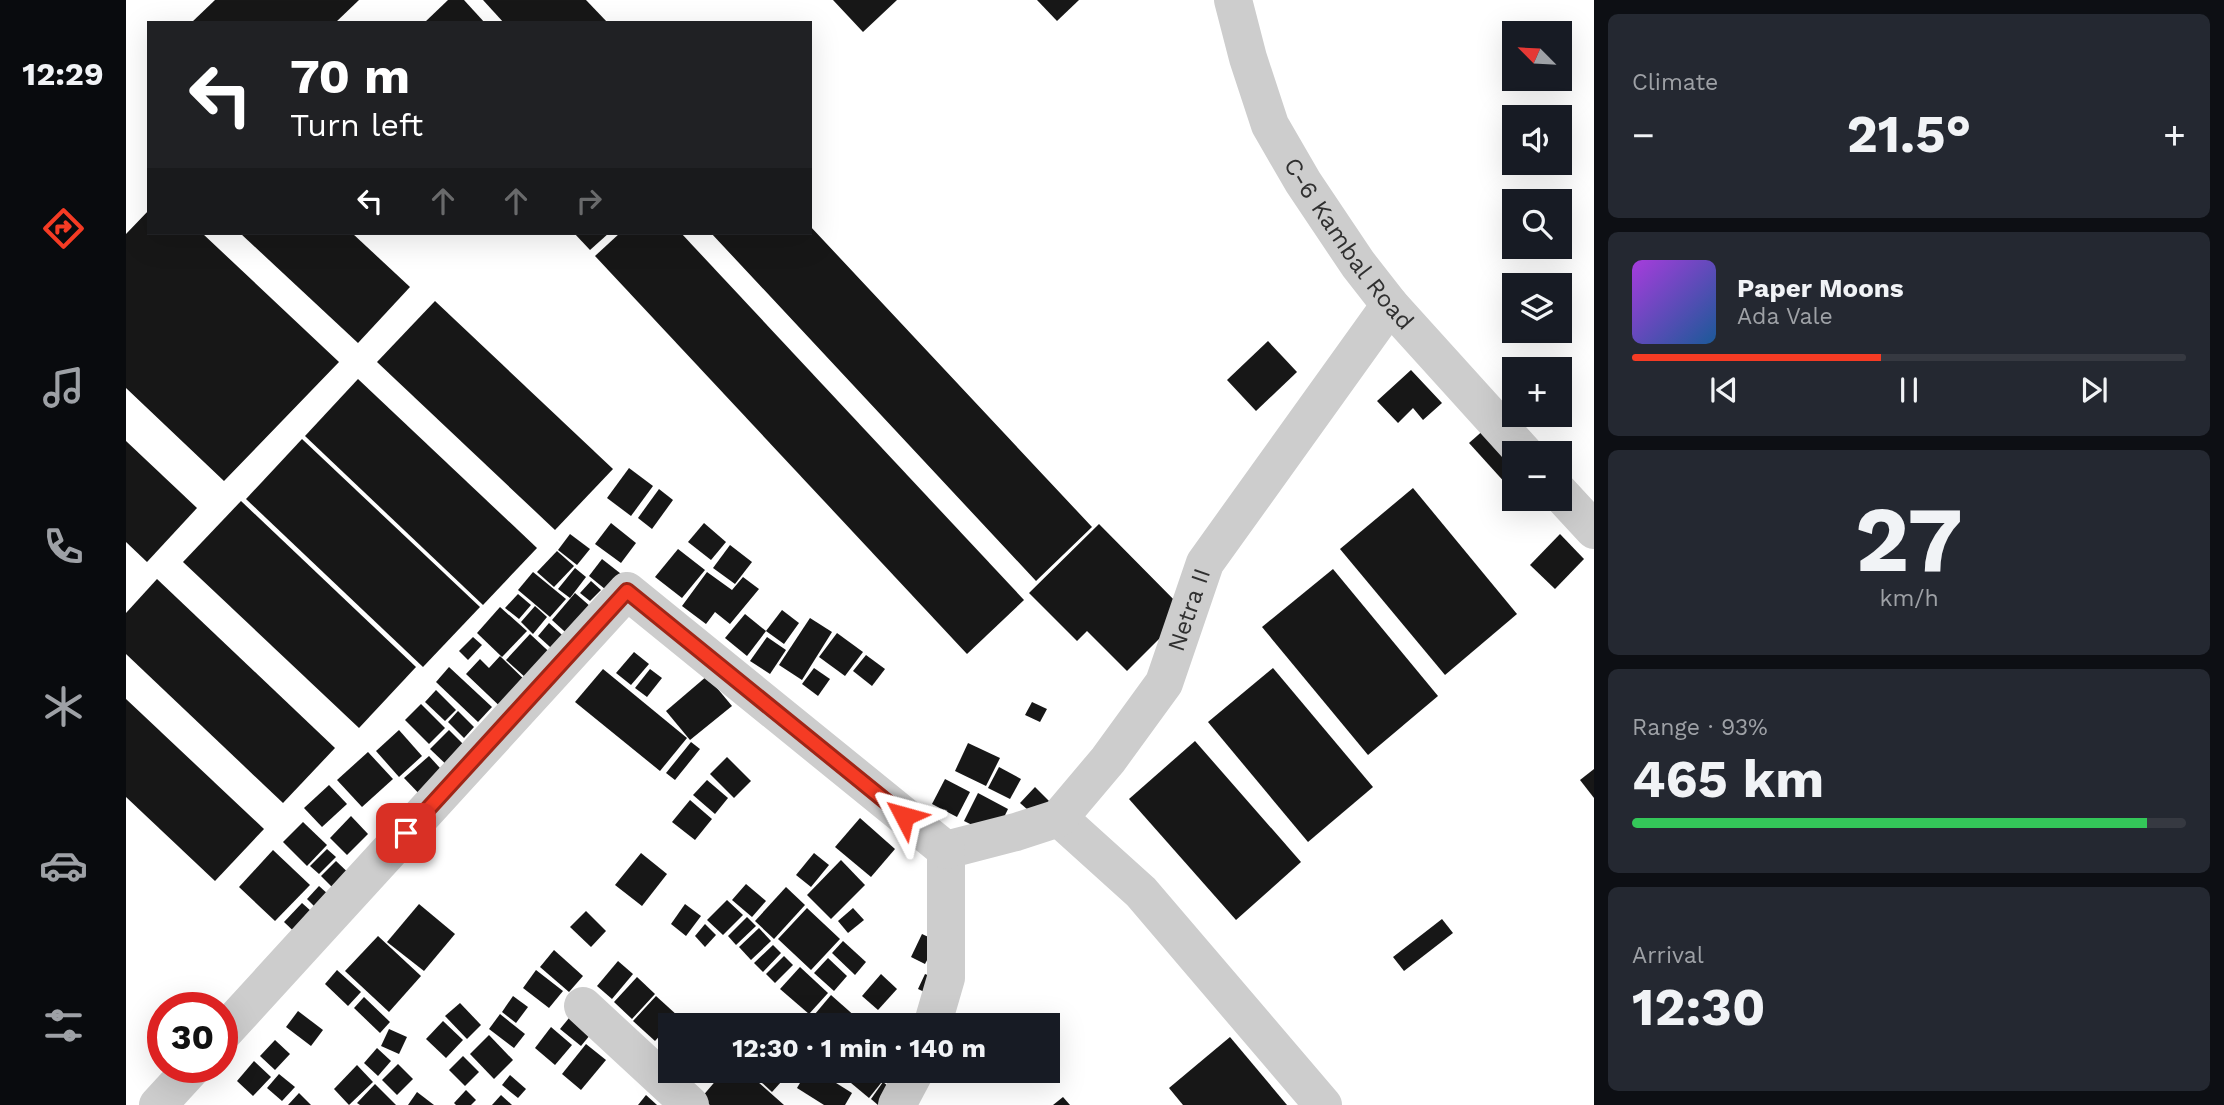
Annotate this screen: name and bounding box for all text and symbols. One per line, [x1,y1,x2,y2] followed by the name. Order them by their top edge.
[1502,21,1572,91] north arrow
[1502,21,1572,511] map controls
[290,47,410,105] text: 70 m
[175,49,266,140] icon: left
[22,55,104,93] text: 12:29
[1632,69,1718,96] text: Climate
[1847,104,1971,165] text: 21.5°
[1502,105,1572,175] button: sound
[290,106,423,144] text: Turn left
[1632,113,1655,157] text: −
[2163,113,2186,157] text: +
[1278,153,1419,336] street label: C-6 Kambal Road
[351,182,389,220] icon: left
[424,182,462,220] icon: ahead
[497,182,535,220] icon: ahead
[570,182,608,220] icon: right
[1502,189,1572,259] button: search
[39,204,88,253] icon: directions
[1502,273,1572,343] button: layers
[1737,273,1904,303] text: Paper Moons
[1737,303,1833,330] text: Ada Vale
[1502,357,1572,427] button: +
[39,363,88,412] icon: music
[1705,371,1743,409] icon: previous
[1890,371,1928,409] icon: pause
[2075,371,2113,409] icon: next
[1502,441,1572,511] button: −
[1855,486,1963,593] text: 27
[39,522,88,571] icon: phone
[1162,565,1216,655] street label: Netra II
[1879,585,1939,612] text: km/h
[39,682,88,731] icon: climate
[1632,714,1768,741] text: Range · 93%
[1632,749,1824,810] text: 465 km
[867,779,941,853] position arrow
[376,803,436,863] pin
[387,814,425,852] icon: arrive
[39,841,88,890] icon: car
[1632,942,1704,969] text: Arrival
[1632,977,1765,1038] text: 12:30
[147,992,238,1083] speed limit sign: 30
[39,1001,88,1050] icon: filters
[732,1033,986,1063] text: 12:30 · 1 min · 140 m

